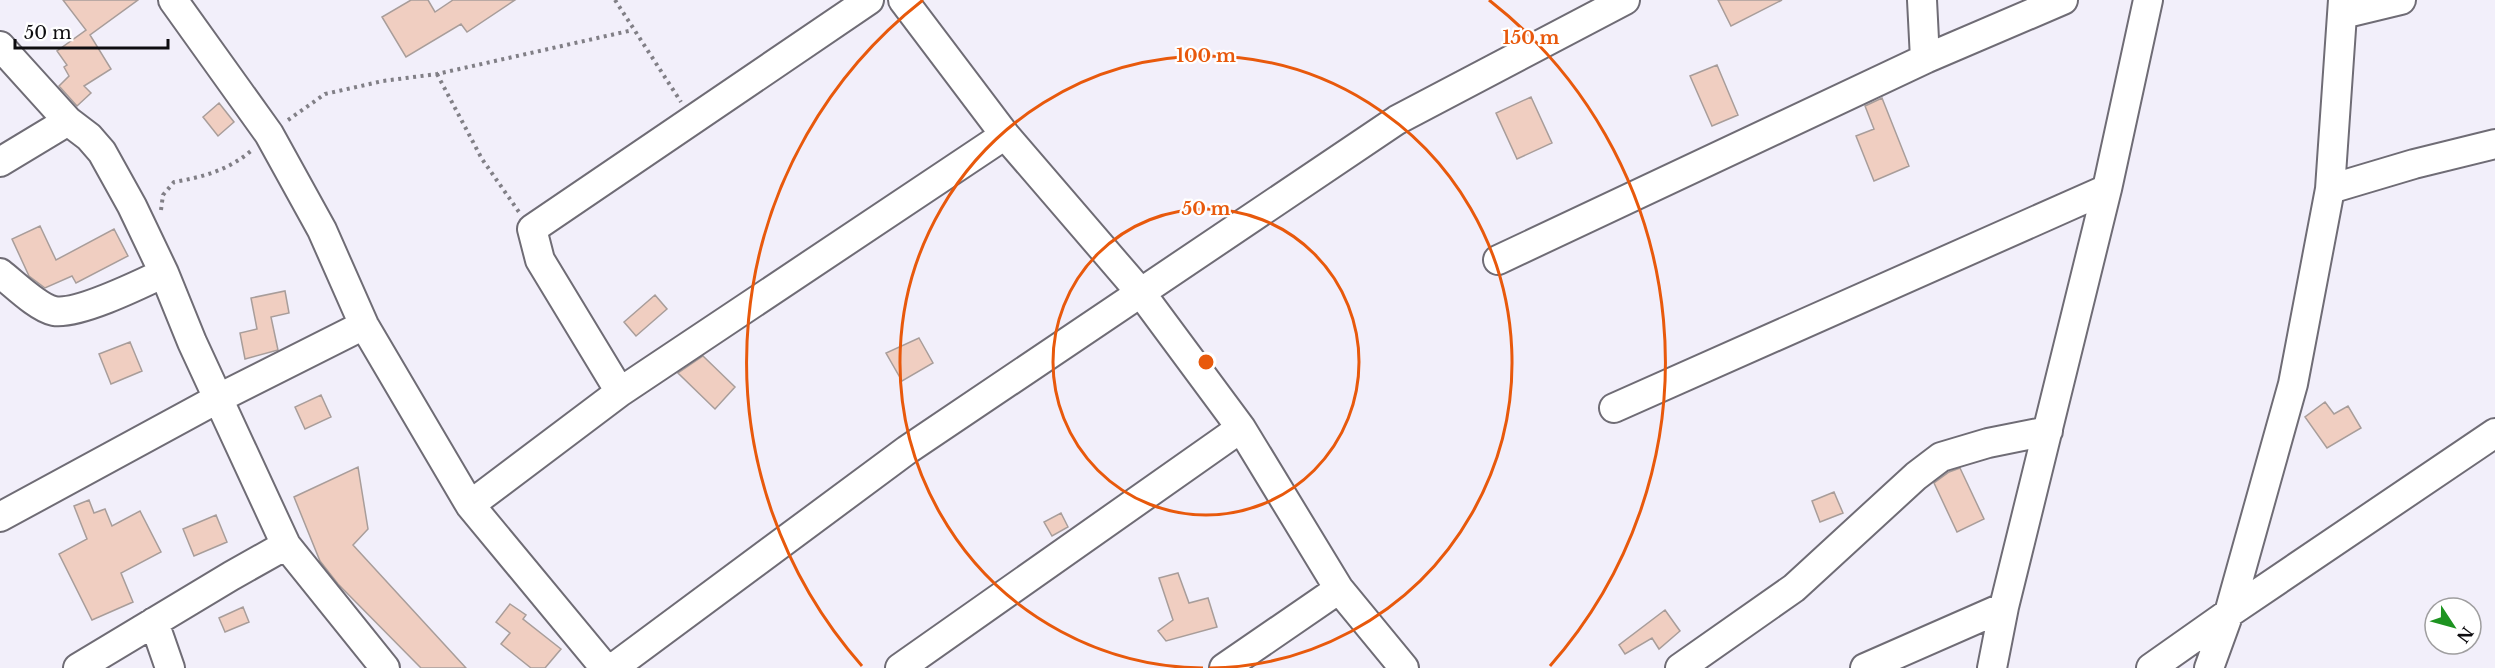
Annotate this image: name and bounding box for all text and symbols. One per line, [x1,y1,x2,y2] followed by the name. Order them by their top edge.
[15,12,168,50] scale bar
[24,22,72,44] text: 50 m
[1503,27,1560,49] text: 150 m
[1176,45,1236,67] text: 100 m
[1182,198,1231,220] text: 50 m
[1196,352,1216,372] centre of rings
[2423,596,2483,656] north arrow
[2453,623,2478,647] text: N

